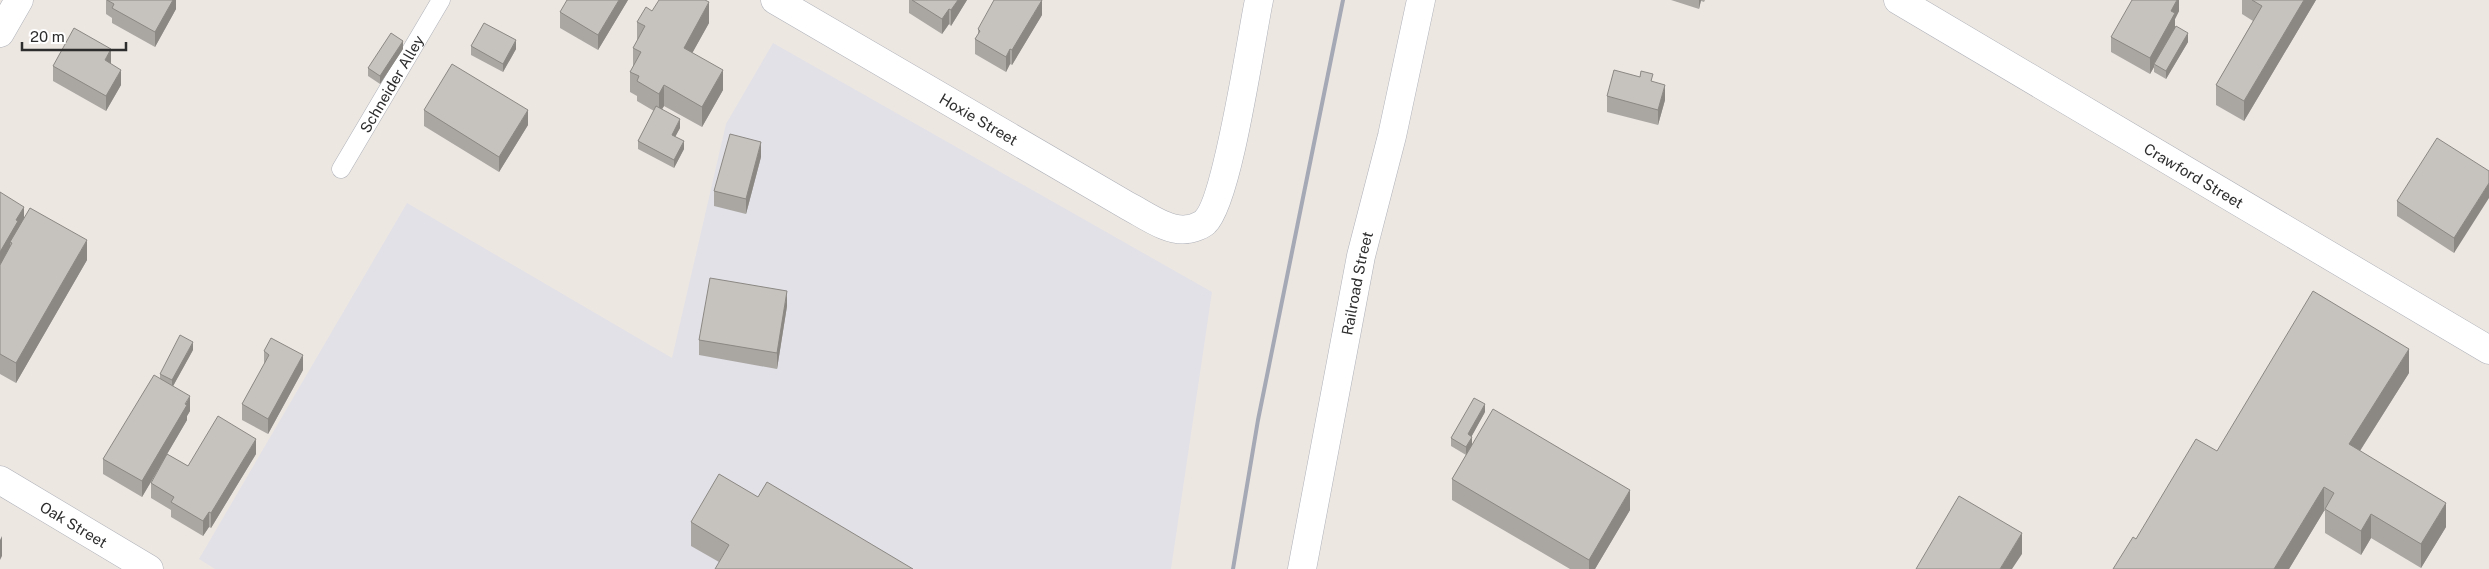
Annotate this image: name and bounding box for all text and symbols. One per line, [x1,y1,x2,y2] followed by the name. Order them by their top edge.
[22,20,126,52] scale bar
[30,28,65,45] text: 20 m
[356,32,427,136] street label: Schneider Alley
[937,90,1021,148] street label: Hoxie Street
[2141,139,2247,211] street label: Crawford Street
[1338,229,1376,336] street label: Railroad Street
[37,498,111,551] street label: Oak Street

